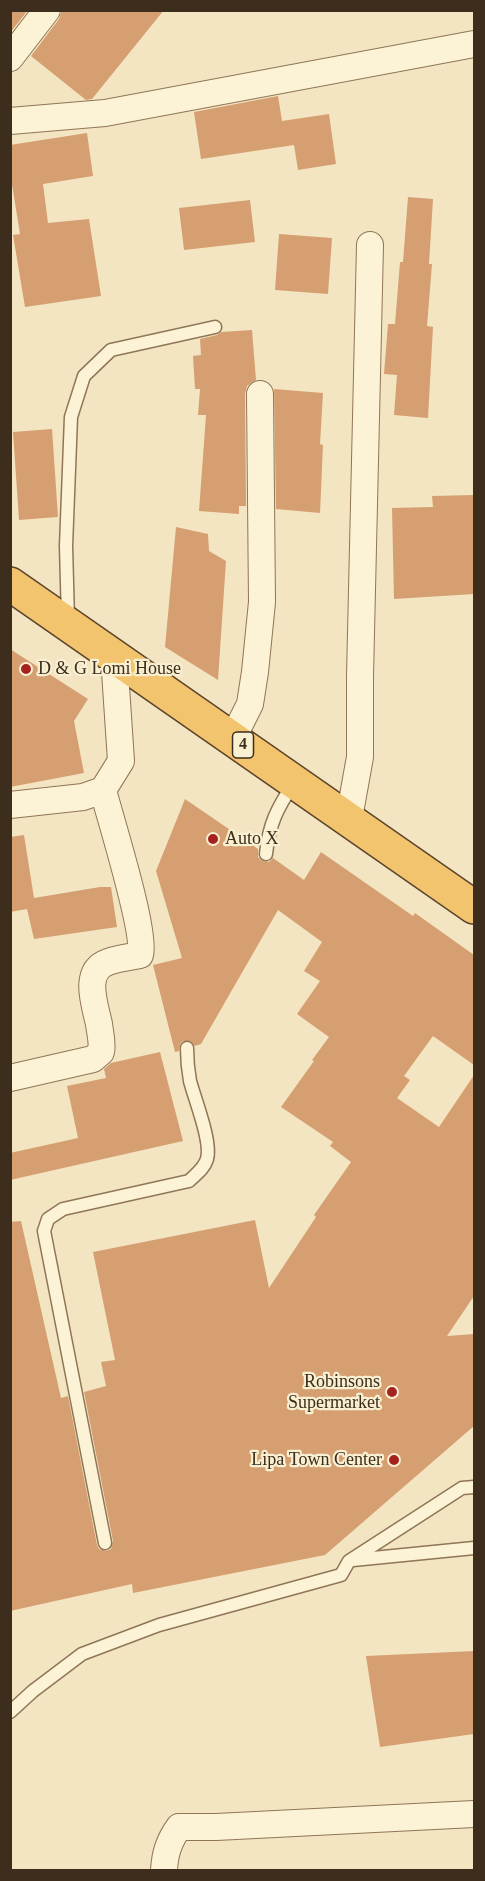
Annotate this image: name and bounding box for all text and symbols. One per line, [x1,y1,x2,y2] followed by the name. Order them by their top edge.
[38,658,181,680] place label: D & G Lomi House
[19,662,33,676] marker: D & G Lomi House
[232,732,254,758] road number: 4
[225,828,278,850] place label: Auto X
[206,832,220,846] marker: Auto X
[288,1371,380,1414] place label: Robinsons Supermarket
[385,1385,399,1399] marker: Robinsons Supermarket
[251,1449,382,1471] place label: Lipa Town Center
[387,1453,401,1467] marker: Lipa Town Center

